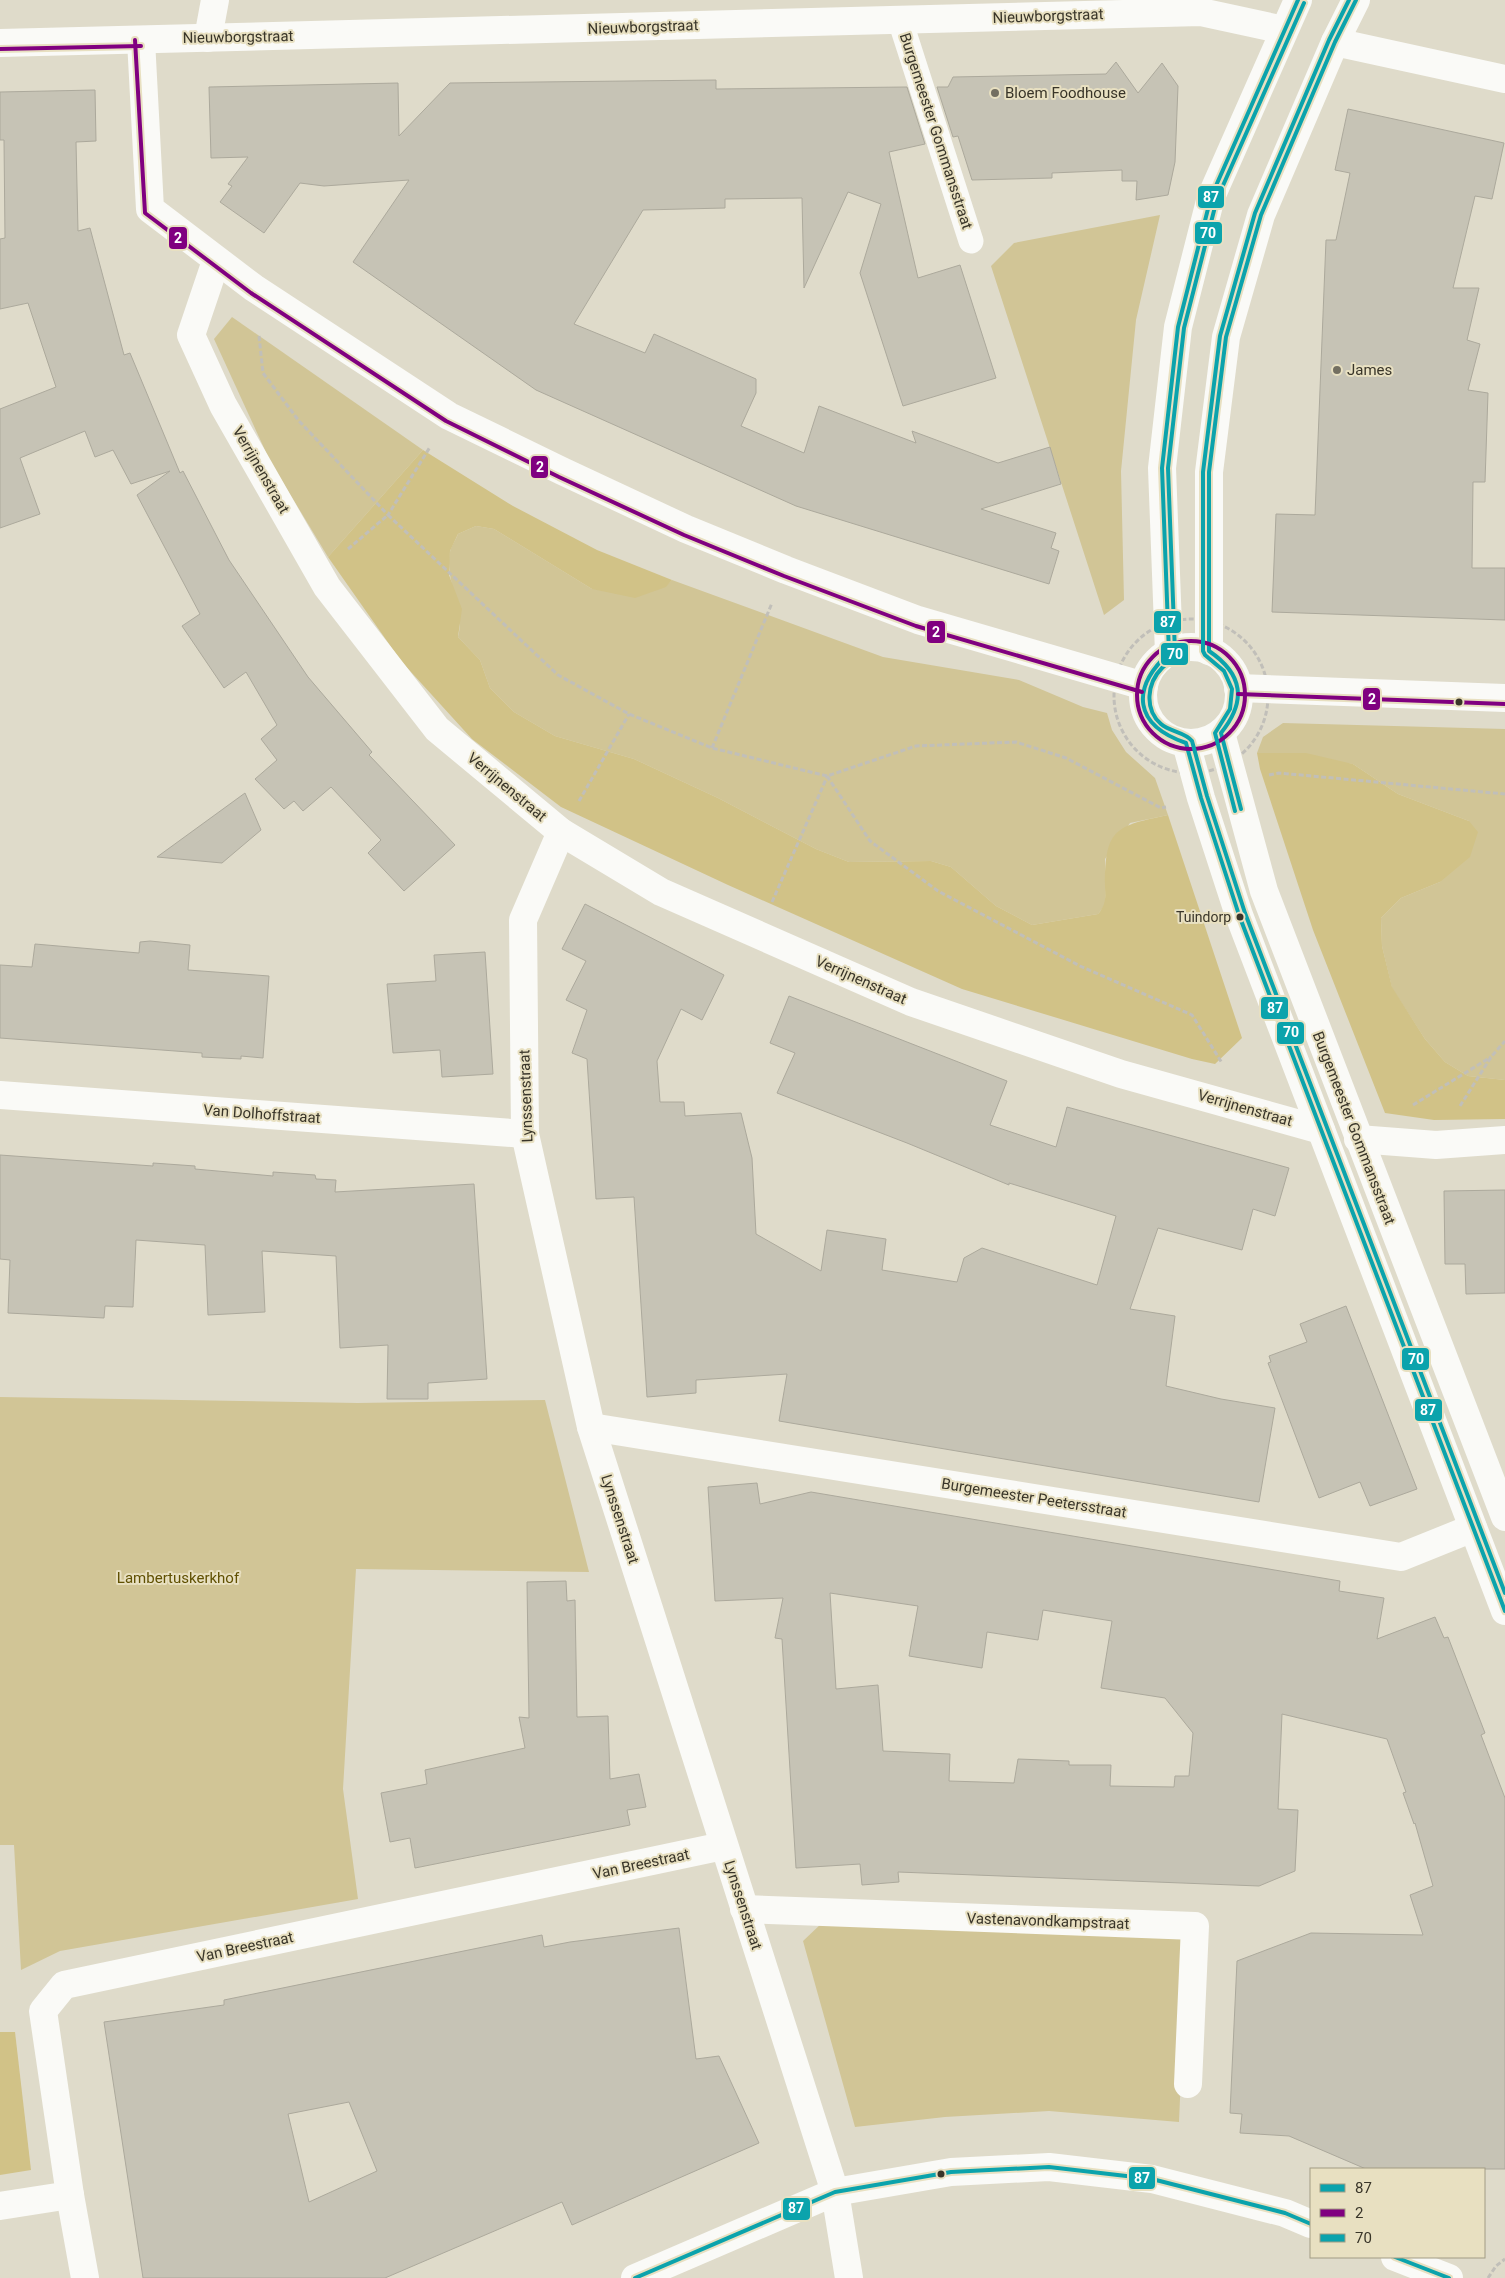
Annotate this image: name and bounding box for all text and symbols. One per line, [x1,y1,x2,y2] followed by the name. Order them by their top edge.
[992,5,1104,27] street label: Nieuwborgstraat
[587,16,699,38] street label: Nieuwborgstraat
[182,27,294,47] street label: Nieuwborgstraat
[896,31,976,232] street label: Burgemeester Gommansstraat
[1005,84,1126,102] place label: Bloem Foodhouse
[989,87,1001,99] marker: Bloem Foodhouse
[1197,185,1225,209] line badge: 87
[1203,189,1219,205] text: 87
[1194,221,1223,245] line badge: 70
[1200,225,1216,241] text: 70
[168,226,188,250] line badge: 2
[174,230,182,246] text: 2
[1347,361,1392,379] place label: James
[1331,364,1343,376] marker: James
[229,423,293,517] street label: Verrijnenstraat
[530,455,549,479] line badge: 2
[536,459,544,475] text: 2
[1153,610,1182,634] line badge: 87
[1160,614,1176,630] text: 87
[926,620,946,644] line badge: 2
[932,624,940,640] text: 2
[1160,642,1189,666] line badge: 70
[1167,646,1183,662] text: 70
[1362,687,1381,711] line badge: 2
[1368,691,1376,707] text: 2
[1454,697,1464,707] unlabelled marker
[464,749,550,825] street label: Verrijnenstraat
[1176,909,1231,925] place label: Tuindorp
[1235,912,1245,922] marker: Tuindorp
[813,952,909,1008] street label: Verrijnenstraat
[1260,996,1289,1020] line badge: 87
[1267,1000,1283,1016] text: 87
[1276,1021,1305,1045] line badge: 70
[1283,1024,1299,1040] text: 70
[1309,1029,1399,1227] street label: Burgemeester Gommansstraat
[515,1049,537,1143] street label: Lynssenstraat
[1196,1086,1295,1130] street label: Verrijnenstraat
[203,1101,321,1127] street label: Van Dolhoffstraat
[1401,1347,1430,1371] line badge: 70
[1408,1351,1424,1367] text: 70
[1414,1398,1443,1422] line badge: 87
[1420,1402,1436,1418] text: 87
[597,1472,643,1566] street label: Lynssenstraat
[940,1474,1128,1522] street label: Burgemeester Peetersstraat
[117,1569,240,1587] park label: Lambertuskerkhof
[591,1845,691,1883] street label: Van Breestraat
[720,1858,766,1952] street label: Lynssenstraat
[966,1909,1130,1933] street label: Vastenavondkampstraat
[195,1928,295,1966] street label: Van Breestraat
[1128,2166,1156,2190] line badge: 87
[1310,2168,1485,2258] legend
[936,2169,946,2179] unlabelled marker
[1134,2170,1150,2186] text: 87
[1355,2179,1372,2197] text: 87
[782,2197,811,2221] line badge: 87
[788,2200,804,2216] text: 87
[1355,2204,1363,2222] text: 2
[1355,2229,1372,2247] text: 70

